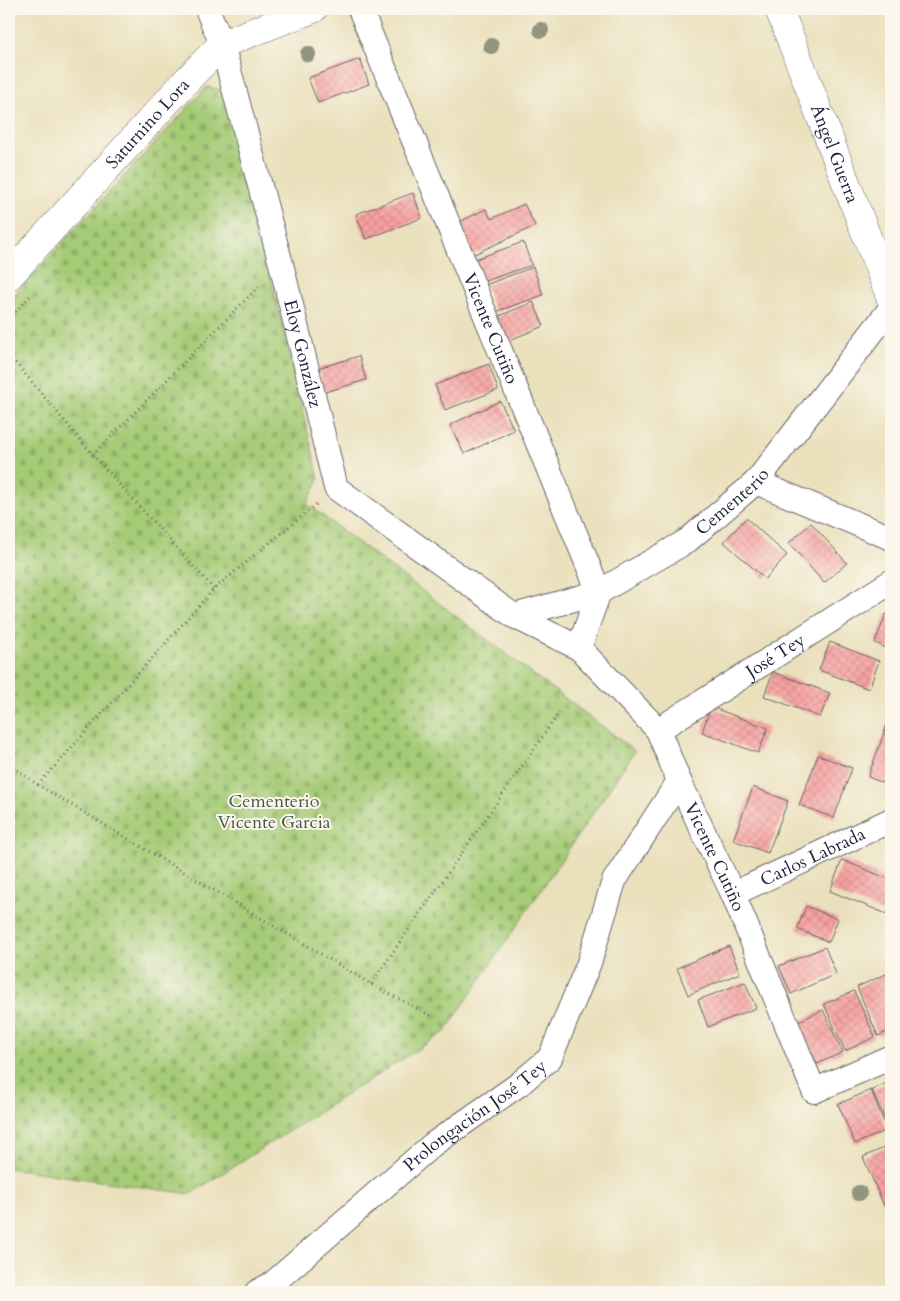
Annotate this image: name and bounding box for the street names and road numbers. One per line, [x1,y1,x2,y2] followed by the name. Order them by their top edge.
[100,73,195,174] street label: Saturnino Lora
[804,101,865,207] street label: Ángel Guerra
[457,269,525,388] street label: Vicente Cutiño
[278,297,328,410] street label: Eloy González
[690,463,775,541] street label: Cementerio
[738,627,810,685] street label: José Tey
[678,798,751,915] street label: Vicente Cutiño
[756,821,870,892] street label: Carlos Labrada
[398,1053,552,1177] street label: Prolongación José Tey

